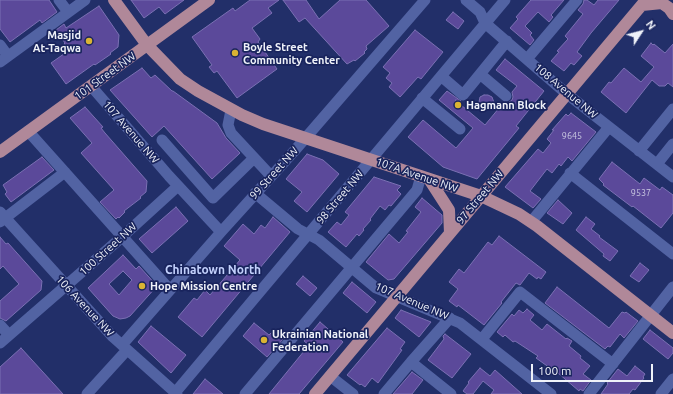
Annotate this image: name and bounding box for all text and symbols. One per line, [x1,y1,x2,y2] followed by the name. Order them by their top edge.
[621,12,661,52] north arrow
[643,18,658,32] text: N
[33,28,81,54] place label: Masjid At-Taqwa
[84,36,94,46] marker: Masjid At-Taqwa
[243,40,340,66] place label: Boyle Street Community Center
[230,48,240,58] marker: Boyle Street Community Center
[72,49,138,103] street label: 101 Street NW
[532,61,600,121] street label: 108 Avenue NW
[100,98,162,166] street label: 107 Avenue NW
[466,98,546,112] place label: Hagmann Block
[453,100,463,110] marker: Hagmann Block
[562,131,582,141] house number: 9645
[247,144,301,202] street label: 99 Street NW
[374,155,460,195] street label: 107A Avenue NW
[314,167,366,227] street label: 98 Street NW
[454,167,506,227] street label: 97 Street NW
[631,188,651,198] house number: 9537
[77,220,139,278] street label: 100 Street NW
[165,263,261,277] district label: Chinatown North
[53,273,117,339] street label: 106 Avenue NW
[150,279,257,293] place label: Hope Mission Centre
[373,280,451,322] street label: 107 Avenue NW
[137,281,147,291] marker: Hope Mission Centre
[272,327,368,353] place label: Ukrainian National Federation
[259,335,269,345] marker: Ukrainian National Federation
[533,356,655,382] scale bar
[538,364,571,377] text: 100 m

